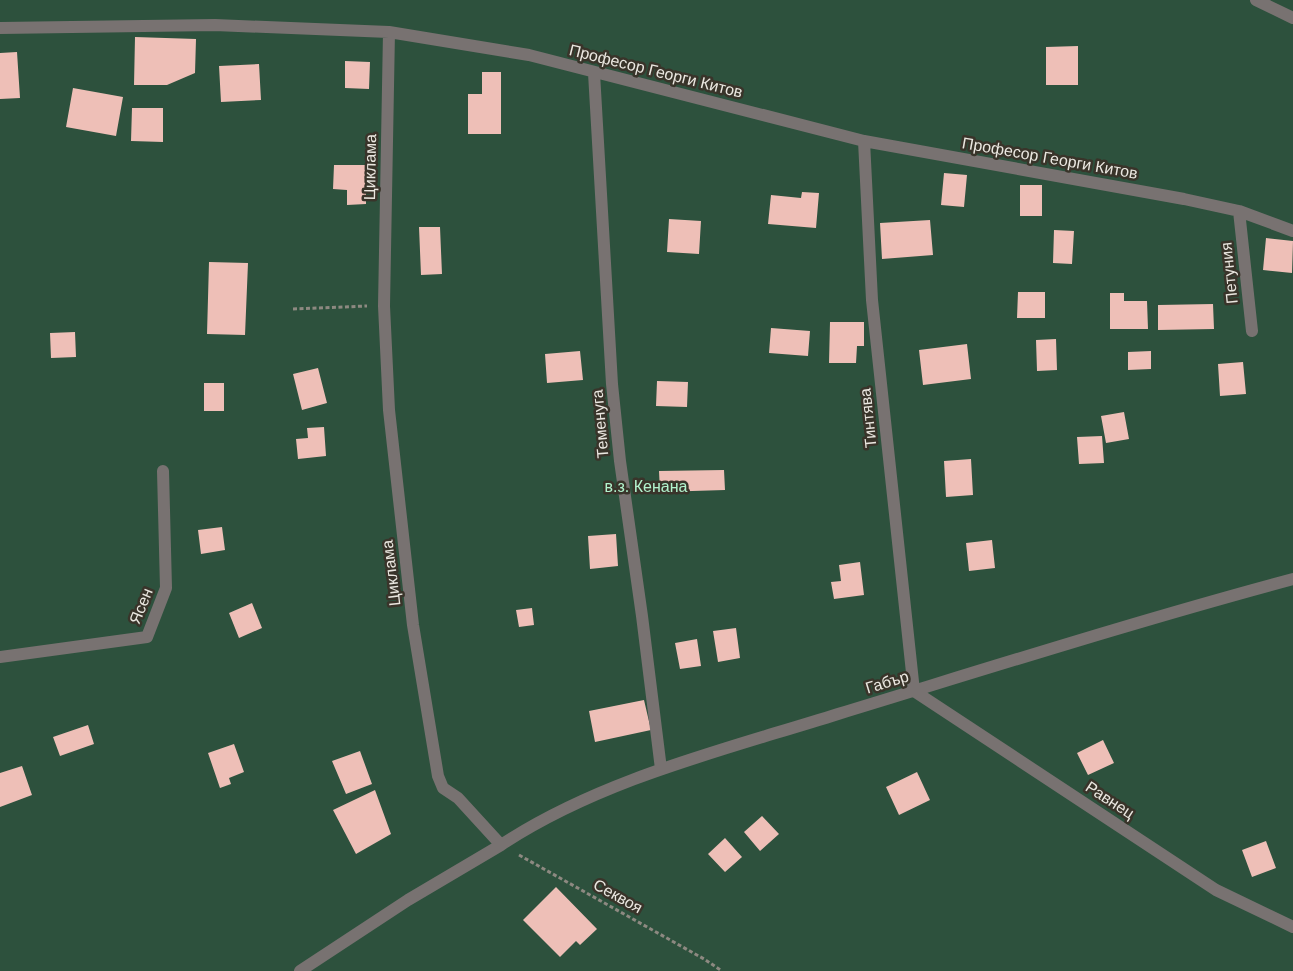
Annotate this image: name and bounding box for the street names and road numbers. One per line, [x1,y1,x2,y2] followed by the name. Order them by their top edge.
[568,41,744,101] street label: Професор Георги Китов
[361,134,379,200] street label: Циклама
[961,134,1139,182] street label: Професор Георги Китов
[1217,241,1241,305] street label: Петуния
[856,387,880,449] street label: Тинтява
[589,389,611,459] street label: Теменуга
[379,539,403,607] street label: Циклама
[126,586,156,626] street label: Ясен
[863,667,911,697] street label: Габър
[1083,778,1137,822] street label: Равнец
[591,876,645,916] street label: Секвоя

